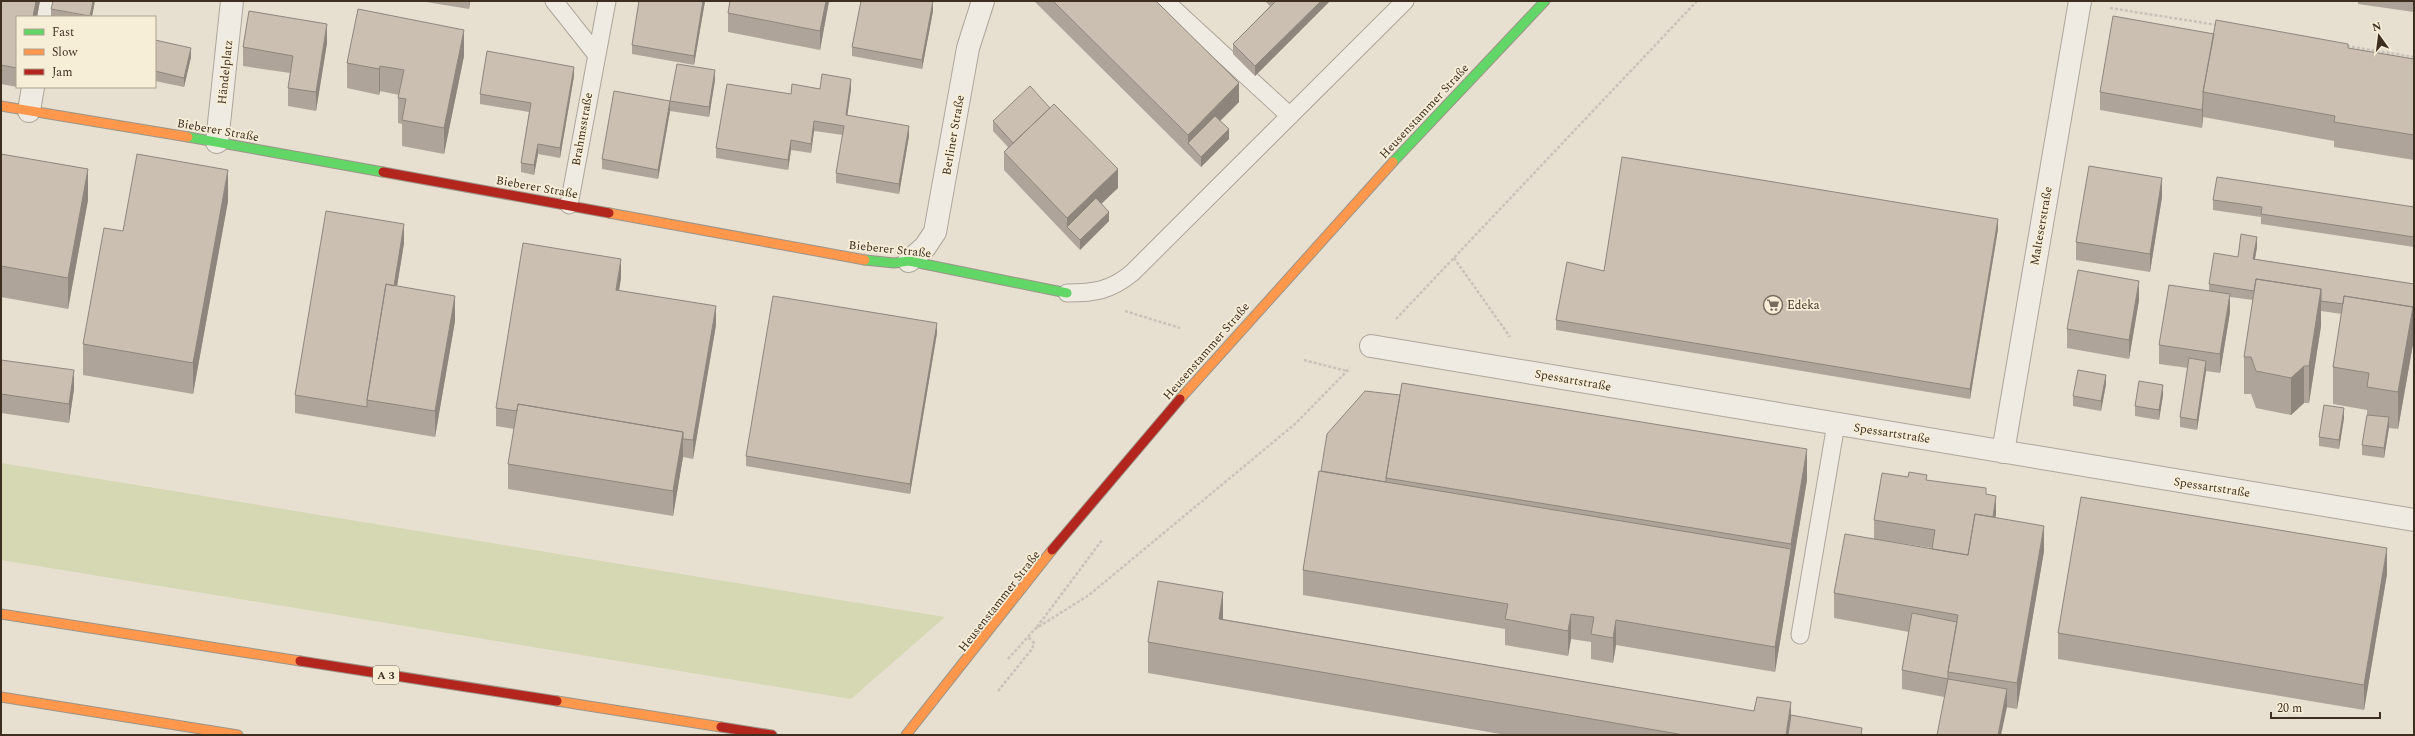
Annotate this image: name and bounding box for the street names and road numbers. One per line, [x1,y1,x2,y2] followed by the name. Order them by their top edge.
[213,39,238,105] street label: Händelplatz
[1375,59,1474,163] street label: Heusenstammer Straße
[567,91,598,167] street label: Brahmsstraße
[937,93,970,177] street label: Berliner Straße
[175,114,261,147] street label: Bieberer Straße
[494,171,580,204] street label: Bieberer Straße
[2025,185,2058,267] street label: Malteserstraße
[848,236,932,263] street label: Bieberer Straße
[1158,298,1254,404] street label: Heusenstammer Straße
[1533,364,1613,397] street label: Spessartstraße
[1852,418,1932,449] street label: Spessartstraße
[2172,472,2252,503] street label: Spessartstraße
[954,546,1045,656] street label: Heusenstammer Straße
[373,666,399,684] road number: A 3

